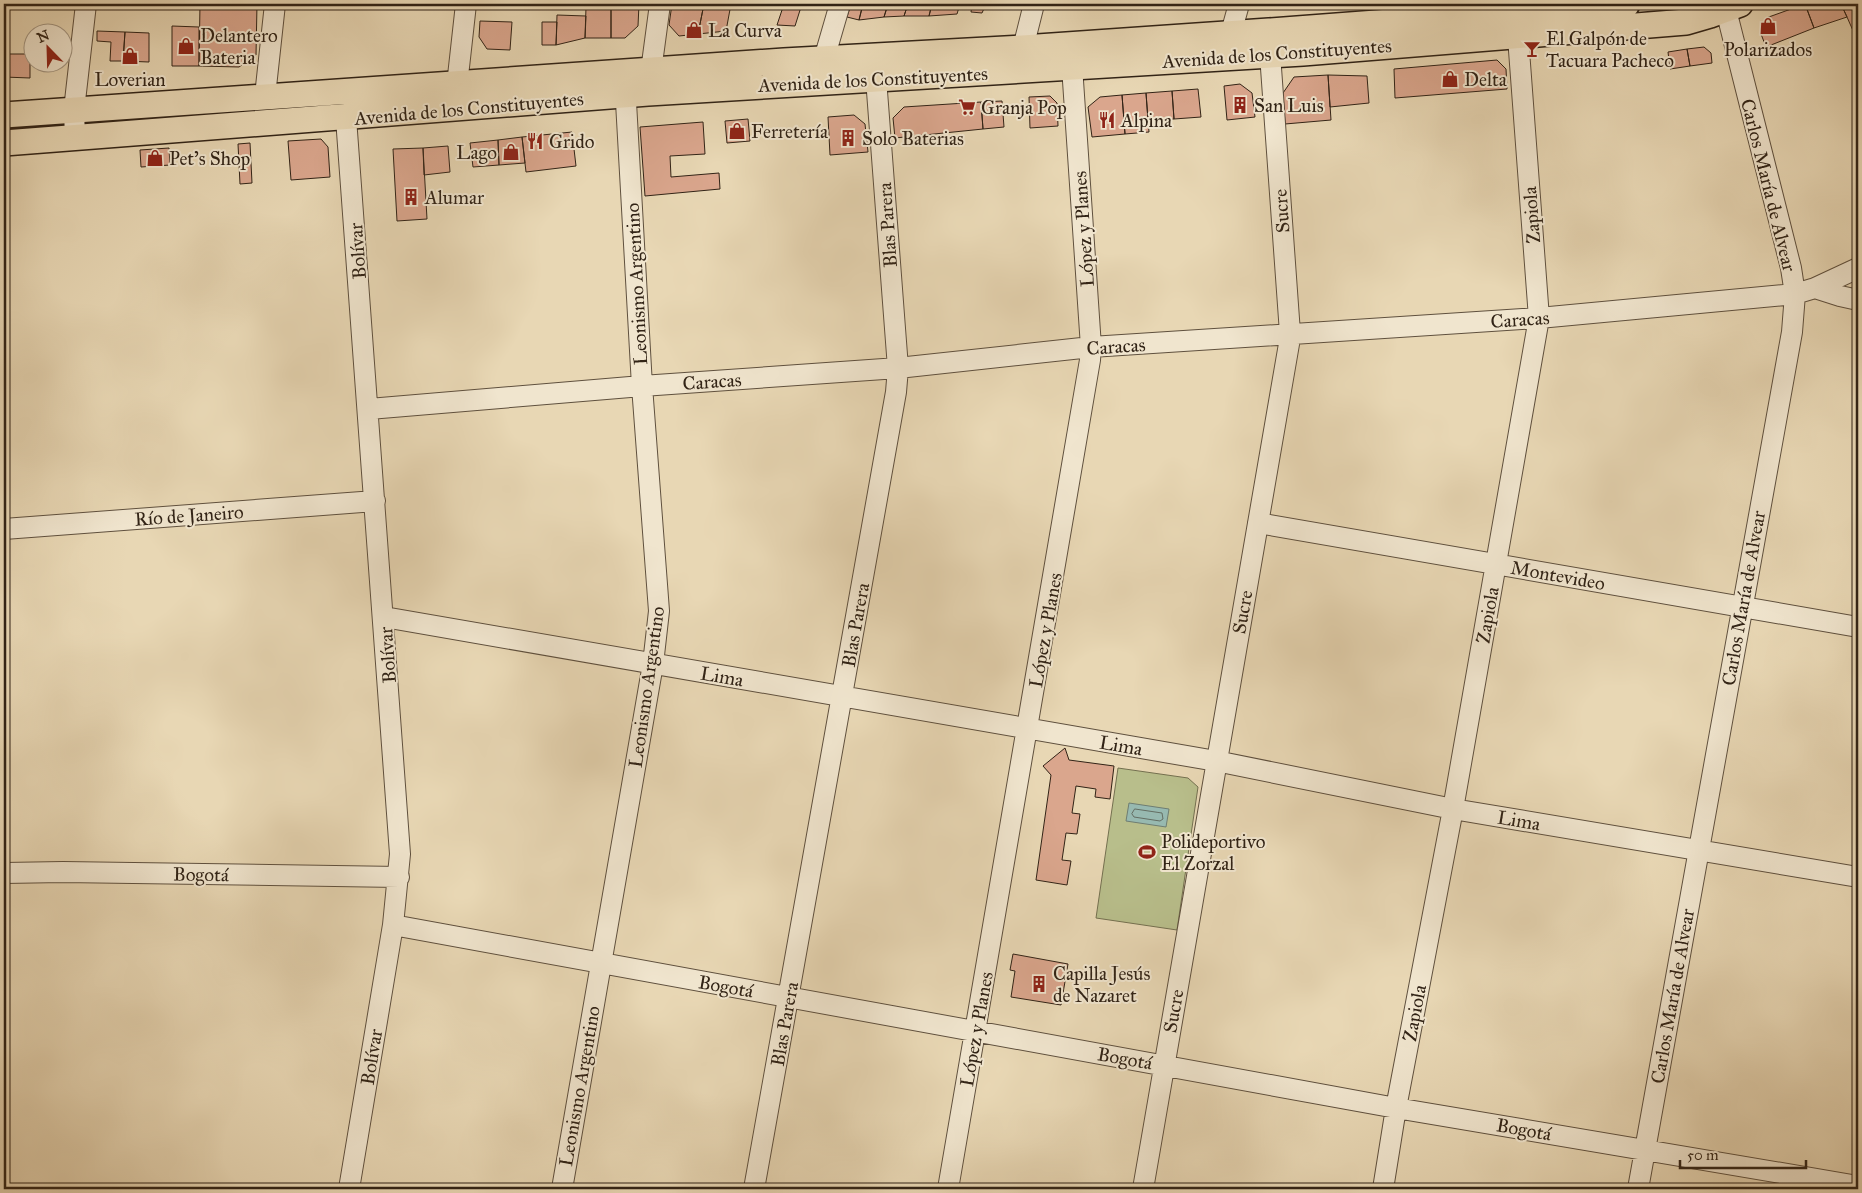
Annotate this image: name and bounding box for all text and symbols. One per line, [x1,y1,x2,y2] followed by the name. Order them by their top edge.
[1758,16,1778,36] shop icon: Polarizados
[708,19,783,42] place label: La Curva
[684,20,704,40] shop icon: La Curva
[22,22,72,72] north arrow
[200,24,278,69] place label: Delantero Bateria
[34,26,52,47] text: N
[1546,27,1674,72] place label: El Galpón de Tacuara Pacheco
[1160,34,1393,73] street label: Avenida de los Constituyentes
[176,36,196,56] shop icon: Delantero Bateria
[1724,38,1812,61] place label: Polarizados
[1522,39,1542,59] bar icon: El Galpón de Tacuara Pacheco
[120,46,140,66] shop icon: Loverian
[757,62,989,97] street label: Avenida de los Constituyentes
[94,68,166,91] place label: Loverian
[1464,68,1508,91] place label: Delta
[1440,69,1460,89] shop icon: Delta
[352,87,585,130] street label: Avenida de los Constituyentes
[1254,94,1324,117] place label: San Luis
[1230,95,1250,115] building icon: San Luis
[981,96,1067,119] place label: Granja Pop
[1736,96,1801,275] street label: Carlos María de Alvear
[957,97,977,117] supermarket icon: Granja Pop
[1120,109,1173,132] place label: Alpina
[1097,110,1117,130] restaurant icon: Alpina
[751,120,829,143] place label: Ferretería
[727,121,747,141] shop icon: Ferretería
[862,127,964,150] place label: Solo Baterias
[838,128,858,148] building icon: Solo Baterias
[549,130,595,153] place label: Grido
[525,131,545,151] restaurant icon: Grido
[456,141,497,165] place label: Lago
[501,142,521,162] shop icon: Lago
[169,147,250,170] place label: Pet's Shop
[145,148,165,168] shop icon: Pet's Shop
[1068,170,1099,288] street label: López y Planes
[873,181,902,268] street label: Blas Parera
[1518,185,1545,244] street label: Zapiola
[424,186,485,209] place label: Alumar
[401,187,421,207] building icon: Alumar
[1268,188,1295,234] street label: Sucre
[621,202,653,366] street label: Leonismo Argentino
[344,221,371,280] street label: Bolívar
[1490,306,1550,333] street label: Caracas
[1086,333,1146,360] street label: Caracas
[682,368,742,395] street label: Caracas
[134,500,245,532] street label: Río de Janeiro
[1717,508,1770,687] street label: Carlos María de Alvear
[1509,556,1607,595] street label: Montevideo
[1024,571,1067,689] street label: López y Planes
[837,580,874,669] street label: Blas Parera
[1471,584,1504,645] street label: Zapiola
[1227,588,1258,636] street label: Sucre
[624,605,670,769] street label: Leonismo Argentino
[374,625,401,684] street label: Bolívar
[699,661,746,692] street label: Lima
[1098,730,1145,761] street label: Lima
[1496,805,1543,836] street label: Lima
[1161,830,1266,875] place label: Polideportivo El Zorzal
[1137,842,1157,862] sports icon: Polideportivo El Zorzal
[173,863,230,888] street label: Bogotá
[1646,906,1699,1085] street label: Carlos María de Alvear
[1053,962,1150,1007] place label: Capilla Jesús de Nazaret
[696,970,756,1004] street label: Bogotá
[955,970,998,1088] street label: López y Planes
[1029,974,1049,994] building icon: Capilla Jesús de Nazaret
[766,979,803,1068] street label: Blas Parera
[1398,982,1431,1043] street label: Zapiola
[1158,987,1189,1035] street label: Sucre
[554,1004,606,1168] street label: Leonismo Argentino
[356,1026,387,1087] street label: Bolívar
[1095,1042,1155,1076] street label: Bogotá
[1494,1113,1554,1147] street label: Bogotá
[1680,1138,1806,1170] scale bar
[1687,1146,1719,1164] text: 50 m

